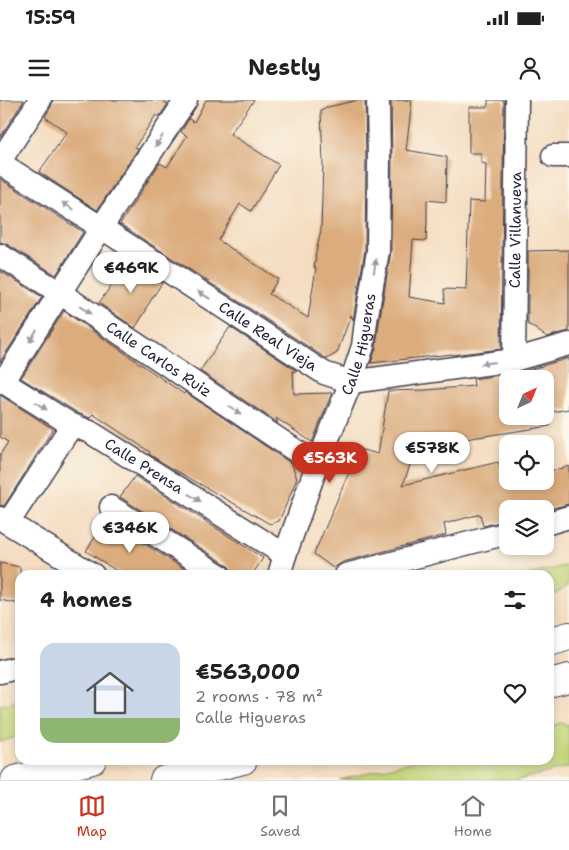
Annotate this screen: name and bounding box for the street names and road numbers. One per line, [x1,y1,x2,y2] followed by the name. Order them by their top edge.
[505,171,526,288] street label: Calle Villanueva
[337,292,381,398] street label: Calle Higueras
[215,297,321,376] street label: Calle Real Vieja
[102,317,216,402] street label: Calle Carlos Ruiz
[101,434,188,499] street label: Calle Prensa

